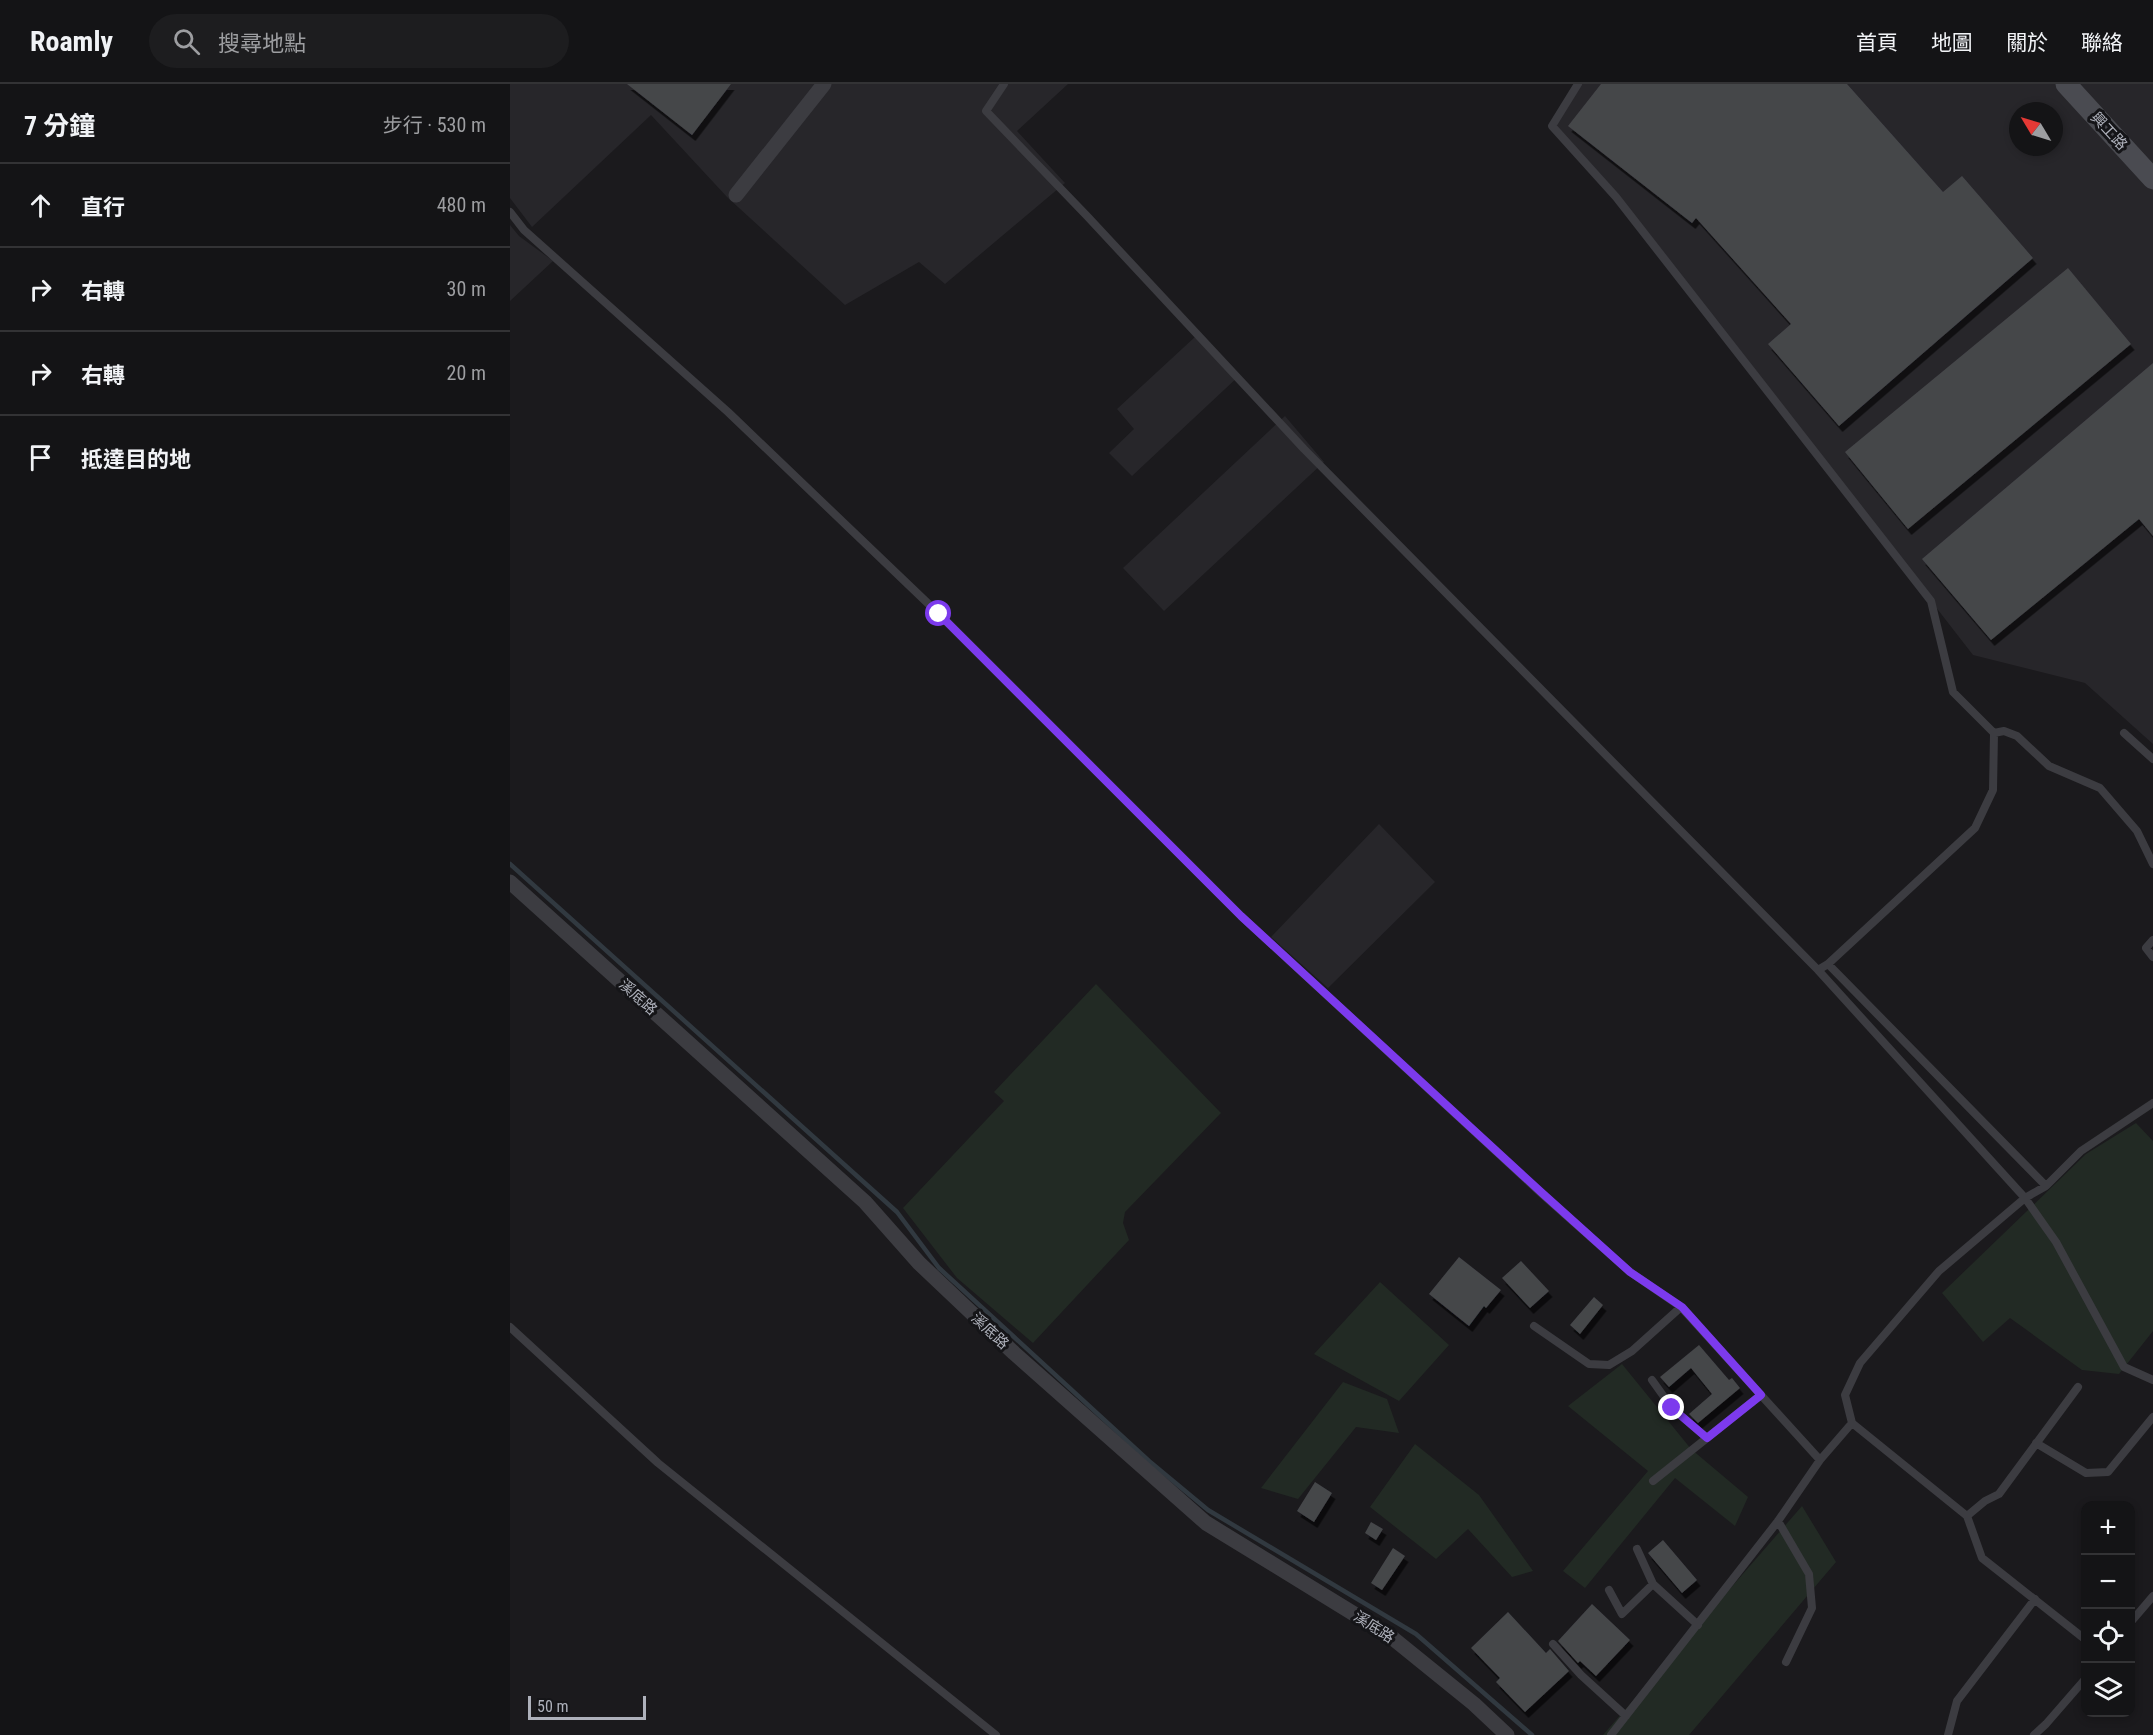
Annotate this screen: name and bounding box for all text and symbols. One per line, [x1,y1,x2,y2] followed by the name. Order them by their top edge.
[149,14,569,68] search box
[30,25,113,58] text: Roamly
[170,25,203,58] icon: search
[218,31,306,56] text: 搜尋地點
[1856,31,1898,55] text: 首頁
[1931,31,1973,55] text: 地圖
[2006,31,2048,55] text: 關於
[2081,31,2123,55] text: 聯絡
[2009,102,2063,156] north arrow
[2087,108,2131,154] street label: 興工路
[24,111,95,141] text: 7 分鐘
[383,113,486,137] text: 步行 · 530 m
[24,189,57,222] icon: ahead
[437,193,486,217] text: 480 m
[81,195,125,220] text: 直行
[24,273,57,306] icon: right
[447,277,486,301] text: 30 m
[81,279,125,304] text: 右轉
[24,357,57,390] icon: right
[447,361,486,385] text: 20 m
[81,363,125,388] text: 右轉
[24,441,57,474] icon: arrive
[81,447,191,472] text: 抵達目的地
[925,600,951,626] route start
[615,975,661,1019] street label: 溪底路
[967,1309,1013,1353] street label: 溪底路
[1658,1394,1684,1420] route end
[2081,1501,2135,1717] map controls
[2081,1501,2135,1555] button: +
[2081,1555,2135,1609] button: −
[1350,1607,1398,1647] street label: 溪底路
[2081,1609,2135,1663] button: locate
[2081,1663,2135,1717] button: layers
[528,1693,646,1720] scale bar
[537,1697,569,1716] text: 50 m

